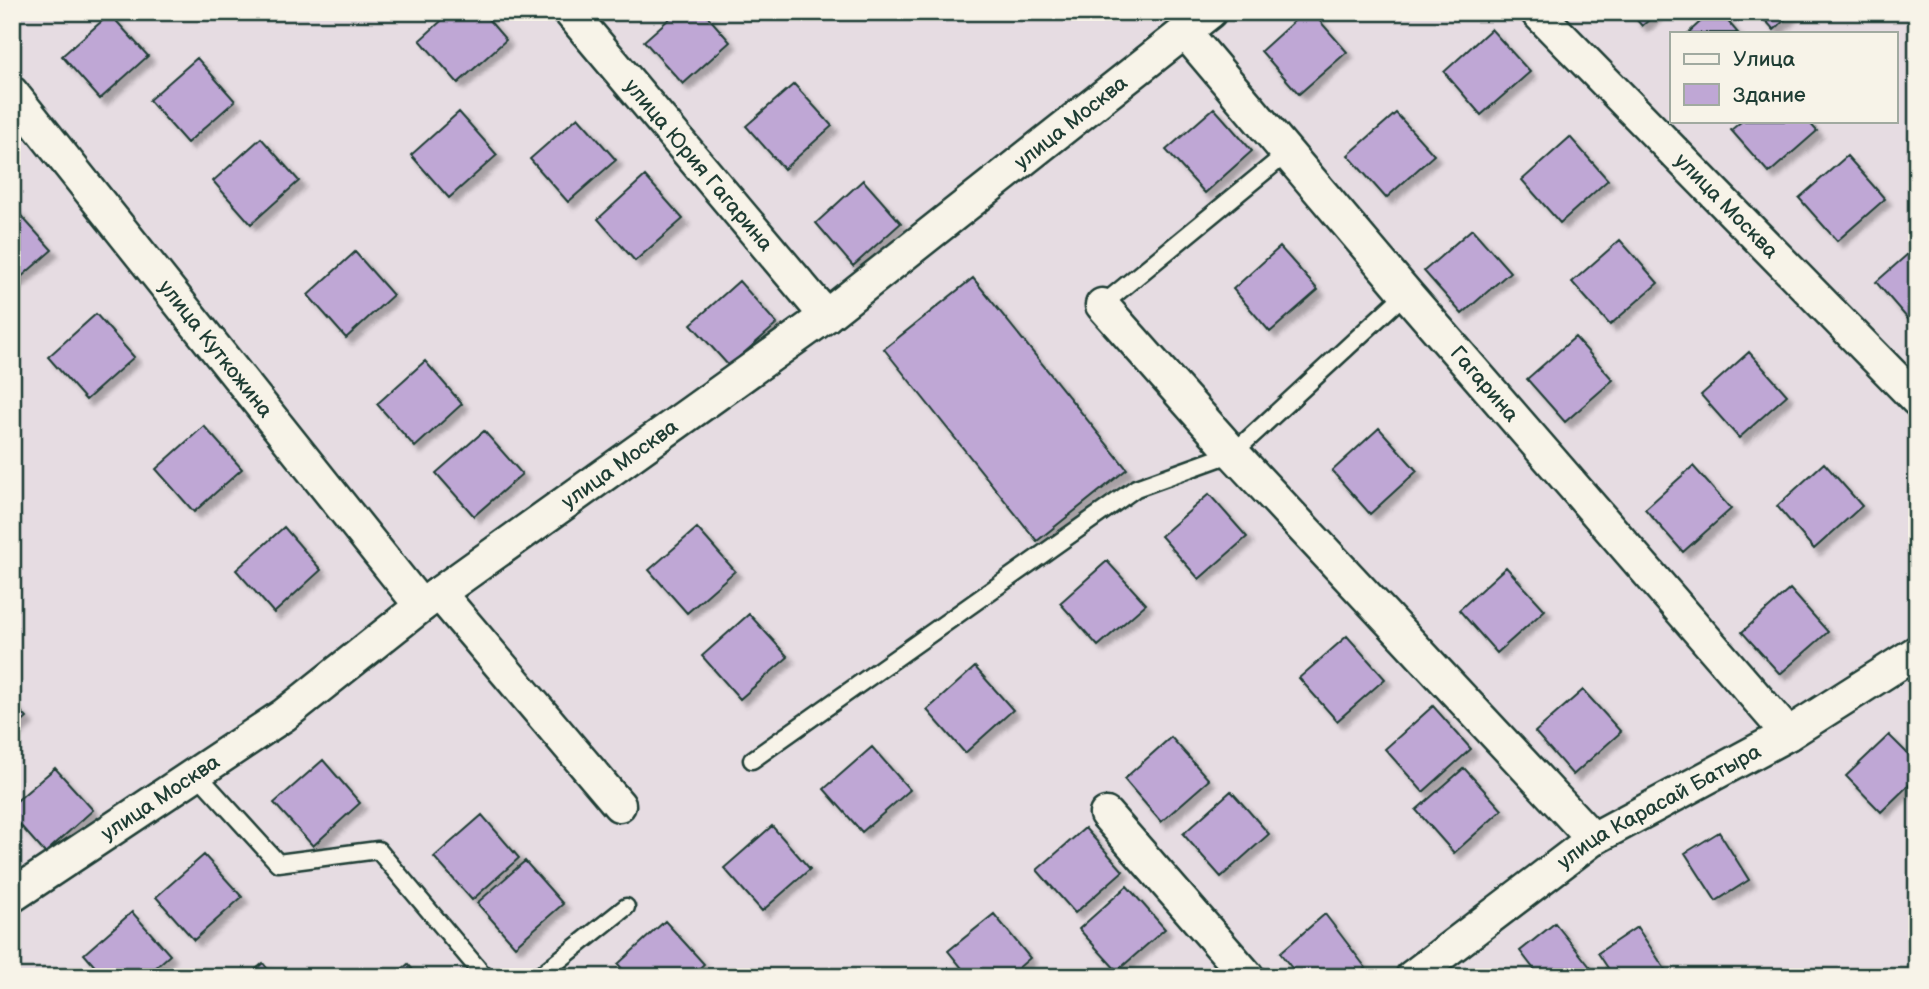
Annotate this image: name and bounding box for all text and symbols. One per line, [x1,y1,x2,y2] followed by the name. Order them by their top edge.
[1670,32,1898,122] legend
[1733,47,1796,72] text: Улица
[1009,70,1133,175] street label: улица Москва
[619,74,779,257] street label: улица Юрия Гагарина
[1733,83,1806,108] text: Здание
[1670,148,1784,264] street label: улица Москва
[153,275,279,423] street label: улица Куткожина
[1445,341,1525,427] street label: Гагарина
[556,413,683,514] street label: улица Москва
[1552,738,1766,874] street label: улица Карасай Батыра
[96,749,225,846] street label: улица Москва

